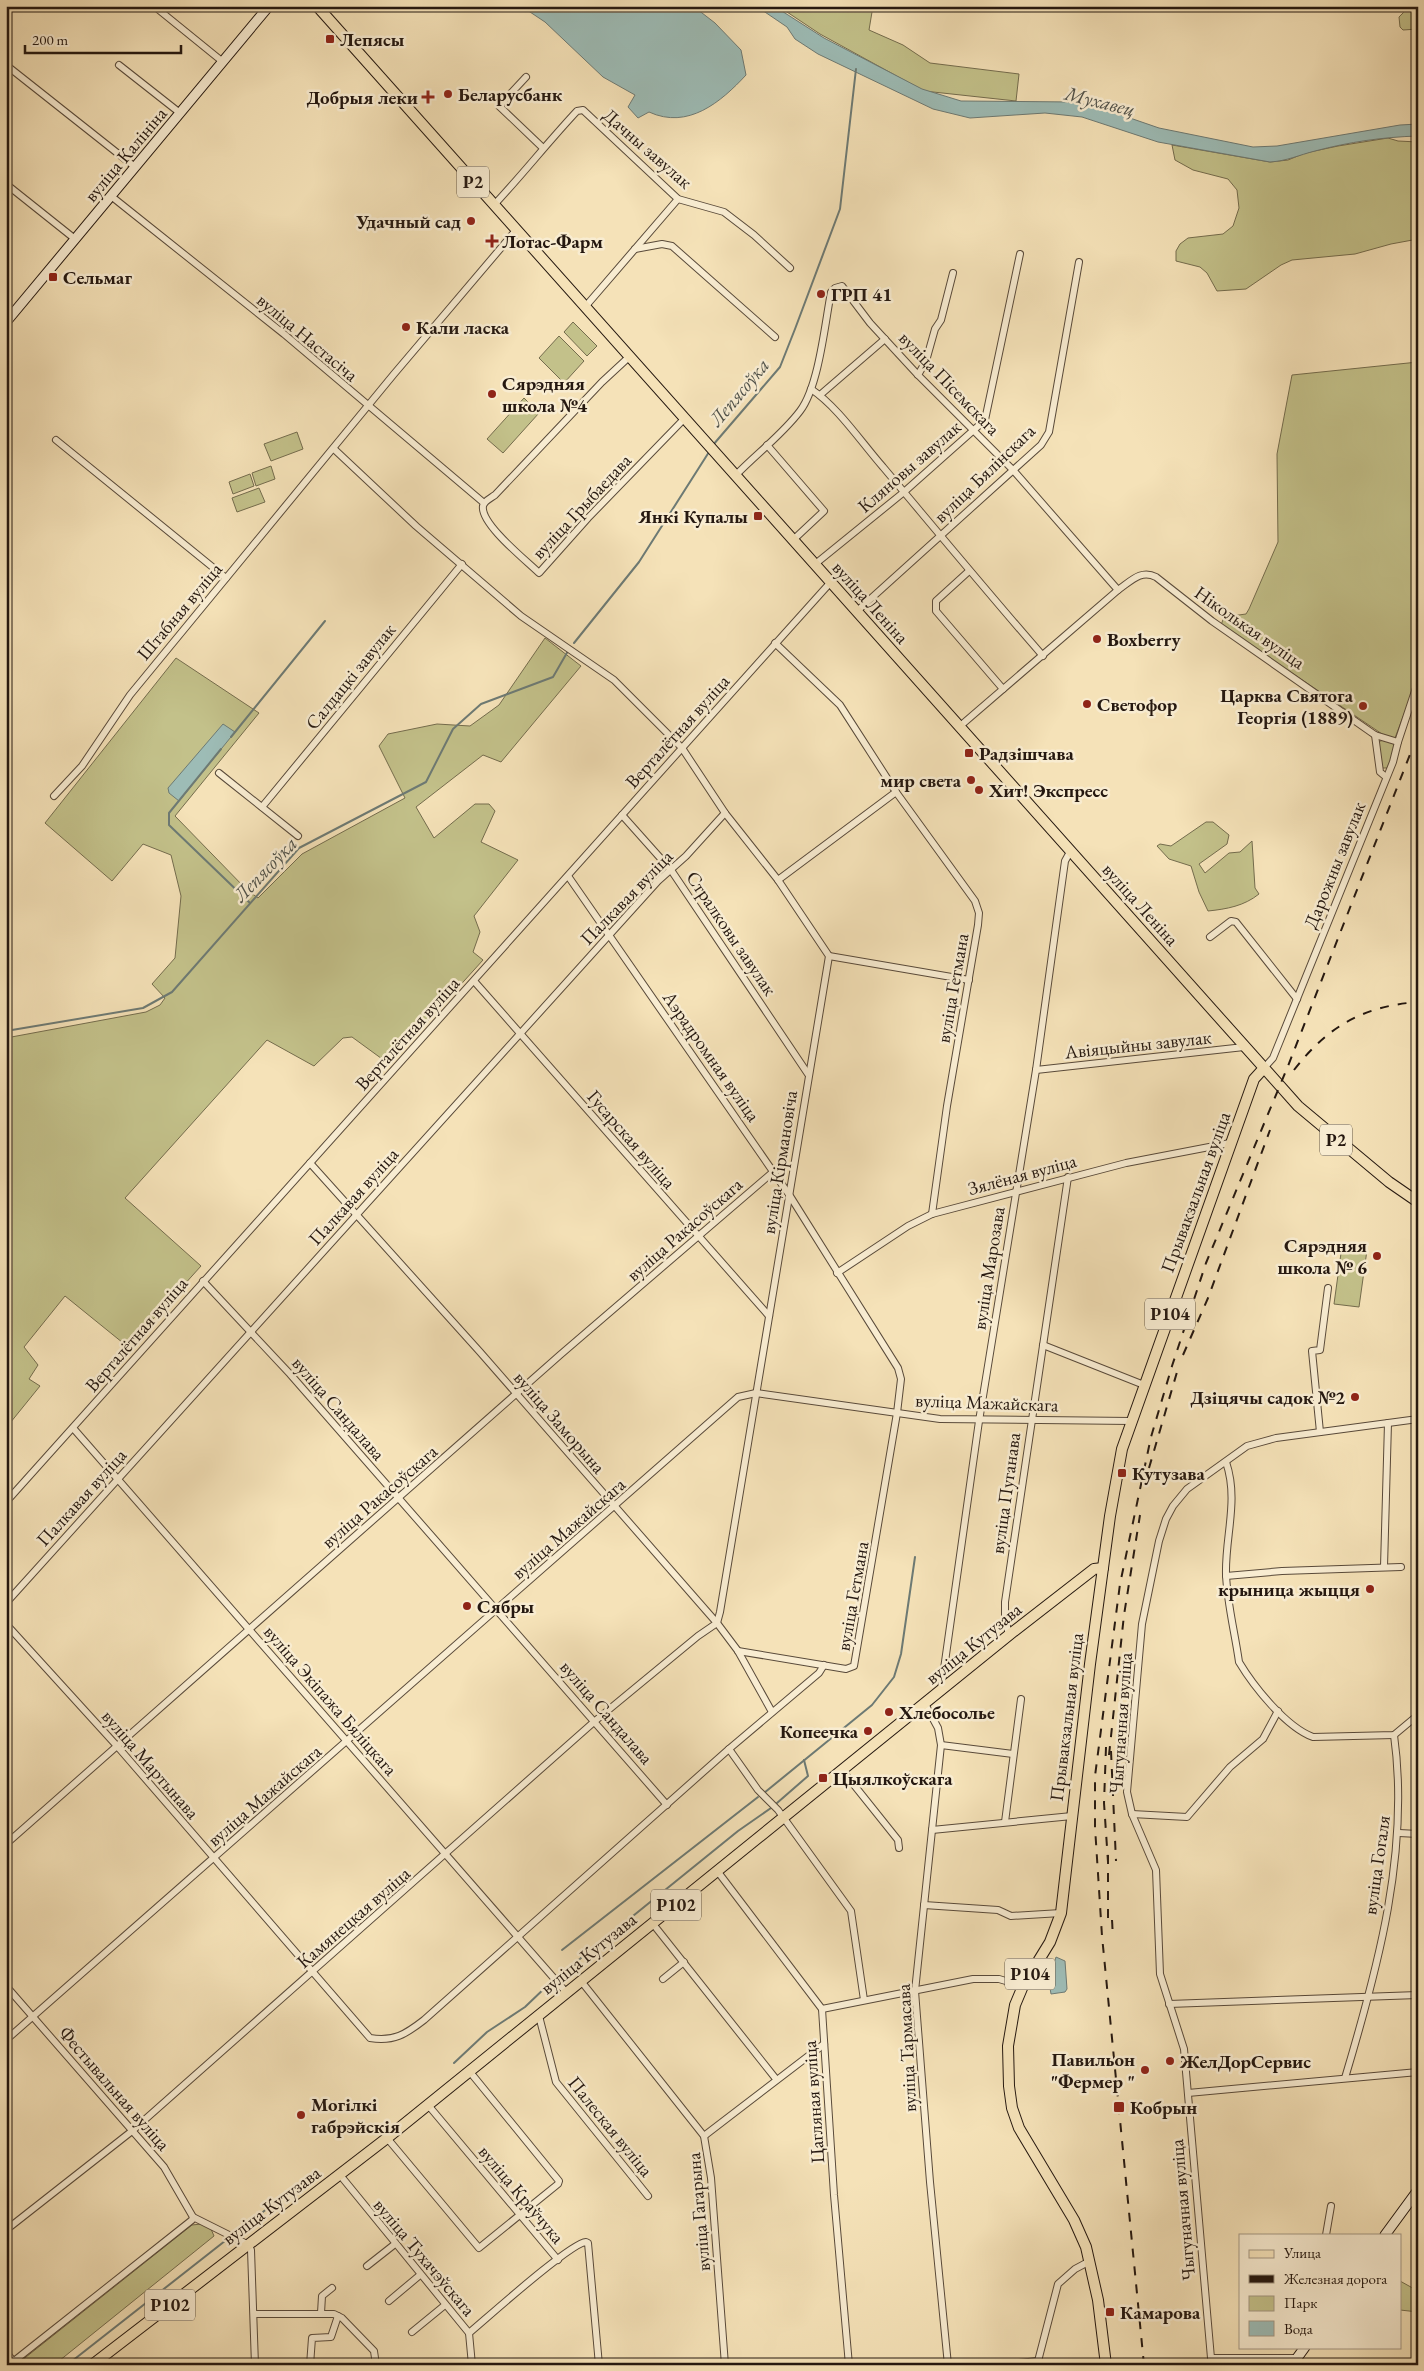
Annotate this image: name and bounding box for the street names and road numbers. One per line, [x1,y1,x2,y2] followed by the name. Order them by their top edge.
[78,101,173,207] street label: вуліца Калініна
[598,103,698,194] street label: Дачны завулак
[457,166,489,198] road number: Р2
[252,288,364,387] street label: вуліца Настасіча
[894,326,1006,441] street label: вуліца Пісемскага
[852,415,966,518] street label: Кляновы завулак
[928,418,1041,528] street label: вуліца Бялінскага
[526,448,637,564] street label: вуліца Грыбаедава
[827,556,915,649] street label: вуліца Леніна
[131,557,228,665] street label: Штабная вуліца
[1189,580,1310,675] street label: Ніколькая вуліца
[300,618,401,735] street label: Салдацкі завулак
[620,669,735,793] street label: Верталётная вуліца
[1298,798,1371,932] street label: Дарожны завулак
[574,844,679,950] street label: Палкавая вуліца
[1097,858,1185,951] street label: вуліца Леніна
[681,866,783,1001] street label: Стралковы завулак
[931,931,974,1045] street label: вуліца Гетмана
[350,971,465,1095] street label: Верталётная вуліца
[657,985,766,1127] street label: Аэрадромная вуліца
[1062,1024,1213,1065] street label: Авіяцыйны завулак
[582,1085,682,1194] street label: Гусарская вуліца
[756,1088,803,1236] street label: вуліца Кірмановіча
[1155,1108,1236,1276] street label: Прывакзальная вуліца
[1320,1124,1352,1156] road number: Р2
[303,1142,404,1251] street label: Палкавая вуліца
[965,1148,1080,1201] street label: Зялёная вуліца
[621,1172,748,1287] street label: вуліца Ракасоўскага
[966,1204,1011,1331] street label: вуліца Марозава
[79,1271,194,1397] street label: Верталётная вуліца
[1145,1298,1195,1330] road number: Р104
[287,1351,391,1466] street label: вуліца Сандалава
[508,1366,611,1479] street label: вуліца Заморына
[915,1388,1059,1418] street label: вуліца Мажайскага
[985,1430,1026,1555] street label: вуліца Пуганава
[316,1439,443,1554] street label: вуліца Ракасоўскага
[31,1443,132,1552] street label: Палкавая вуліца
[506,1472,631,1585] street label: вуліца Мажайскага
[831,1539,874,1653] street label: вуліца Гетмана
[920,1597,1027,1690] street label: вуліца Кутузава
[258,1620,403,1781] street label: вуліца Экіпажа Бяліцкага
[1044,1631,1089,1803] street label: Прывакзальная вуліца
[1103,1651,1138,1795] street label: Чыгуначная вуліца
[555,1655,659,1770] street label: вуліца Сандалава
[96,1704,205,1825] street label: вуліца Мартынава
[202,1739,327,1852] street label: вуліца Мажайскага
[1357,1813,1396,1916] street label: вуліца Гогаля
[291,1861,416,1974] street label: Камянецкая вуліца
[651,1890,701,1920] road number: Р102
[535,1907,642,2000] street label: вуліца Кутузава
[1005,1958,1055,1990] road number: Р104
[891,1983,922,2113] street label: вуліца Тармасава
[54,2021,176,2156] street label: Фестывальная вуліца
[797,2039,830,2164] street label: Цагляная вуліца
[562,2071,659,2182] street label: Палеская вуліца
[1164,2138,1201,2282] street label: Чыгуначная вуліца
[473,2140,571,2249] street label: вуліца Краўчука
[681,2151,716,2272] street label: вуліца Гагарына
[217,2160,326,2251] street label: вуліца Кутузава
[368,2193,482,2322] street label: вуліца Тухачэўскага
[145,2290,195,2320] road number: Р102

